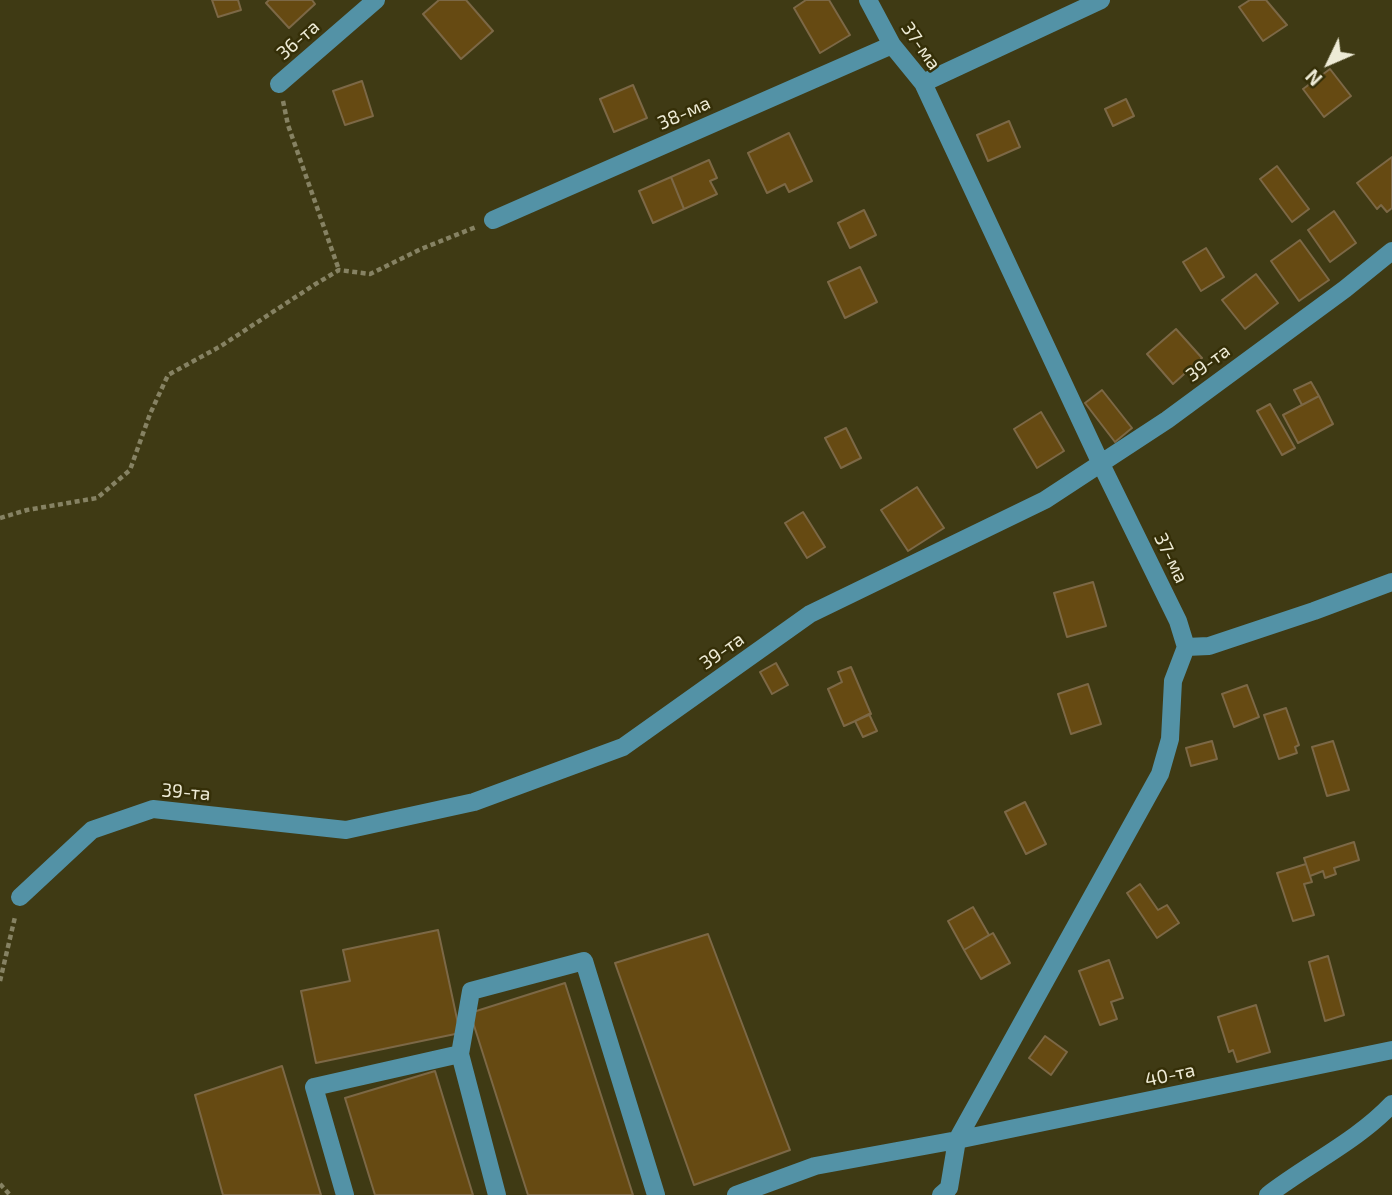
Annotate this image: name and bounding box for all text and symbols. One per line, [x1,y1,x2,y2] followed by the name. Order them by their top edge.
[272,15,324,65] street label: 36-та
[896,18,946,74] street label: 37-ма
[1294,28,1364,98] north arrow
[1300,65,1327,91] text: N
[654,91,714,135] street label: 38-ма
[1181,339,1235,387] street label: 39-та
[1149,529,1193,587] street label: 37-ма
[695,628,749,674] street label: 39-та
[161,779,211,805] street label: 39-та
[1143,1059,1197,1091] street label: 40-та

